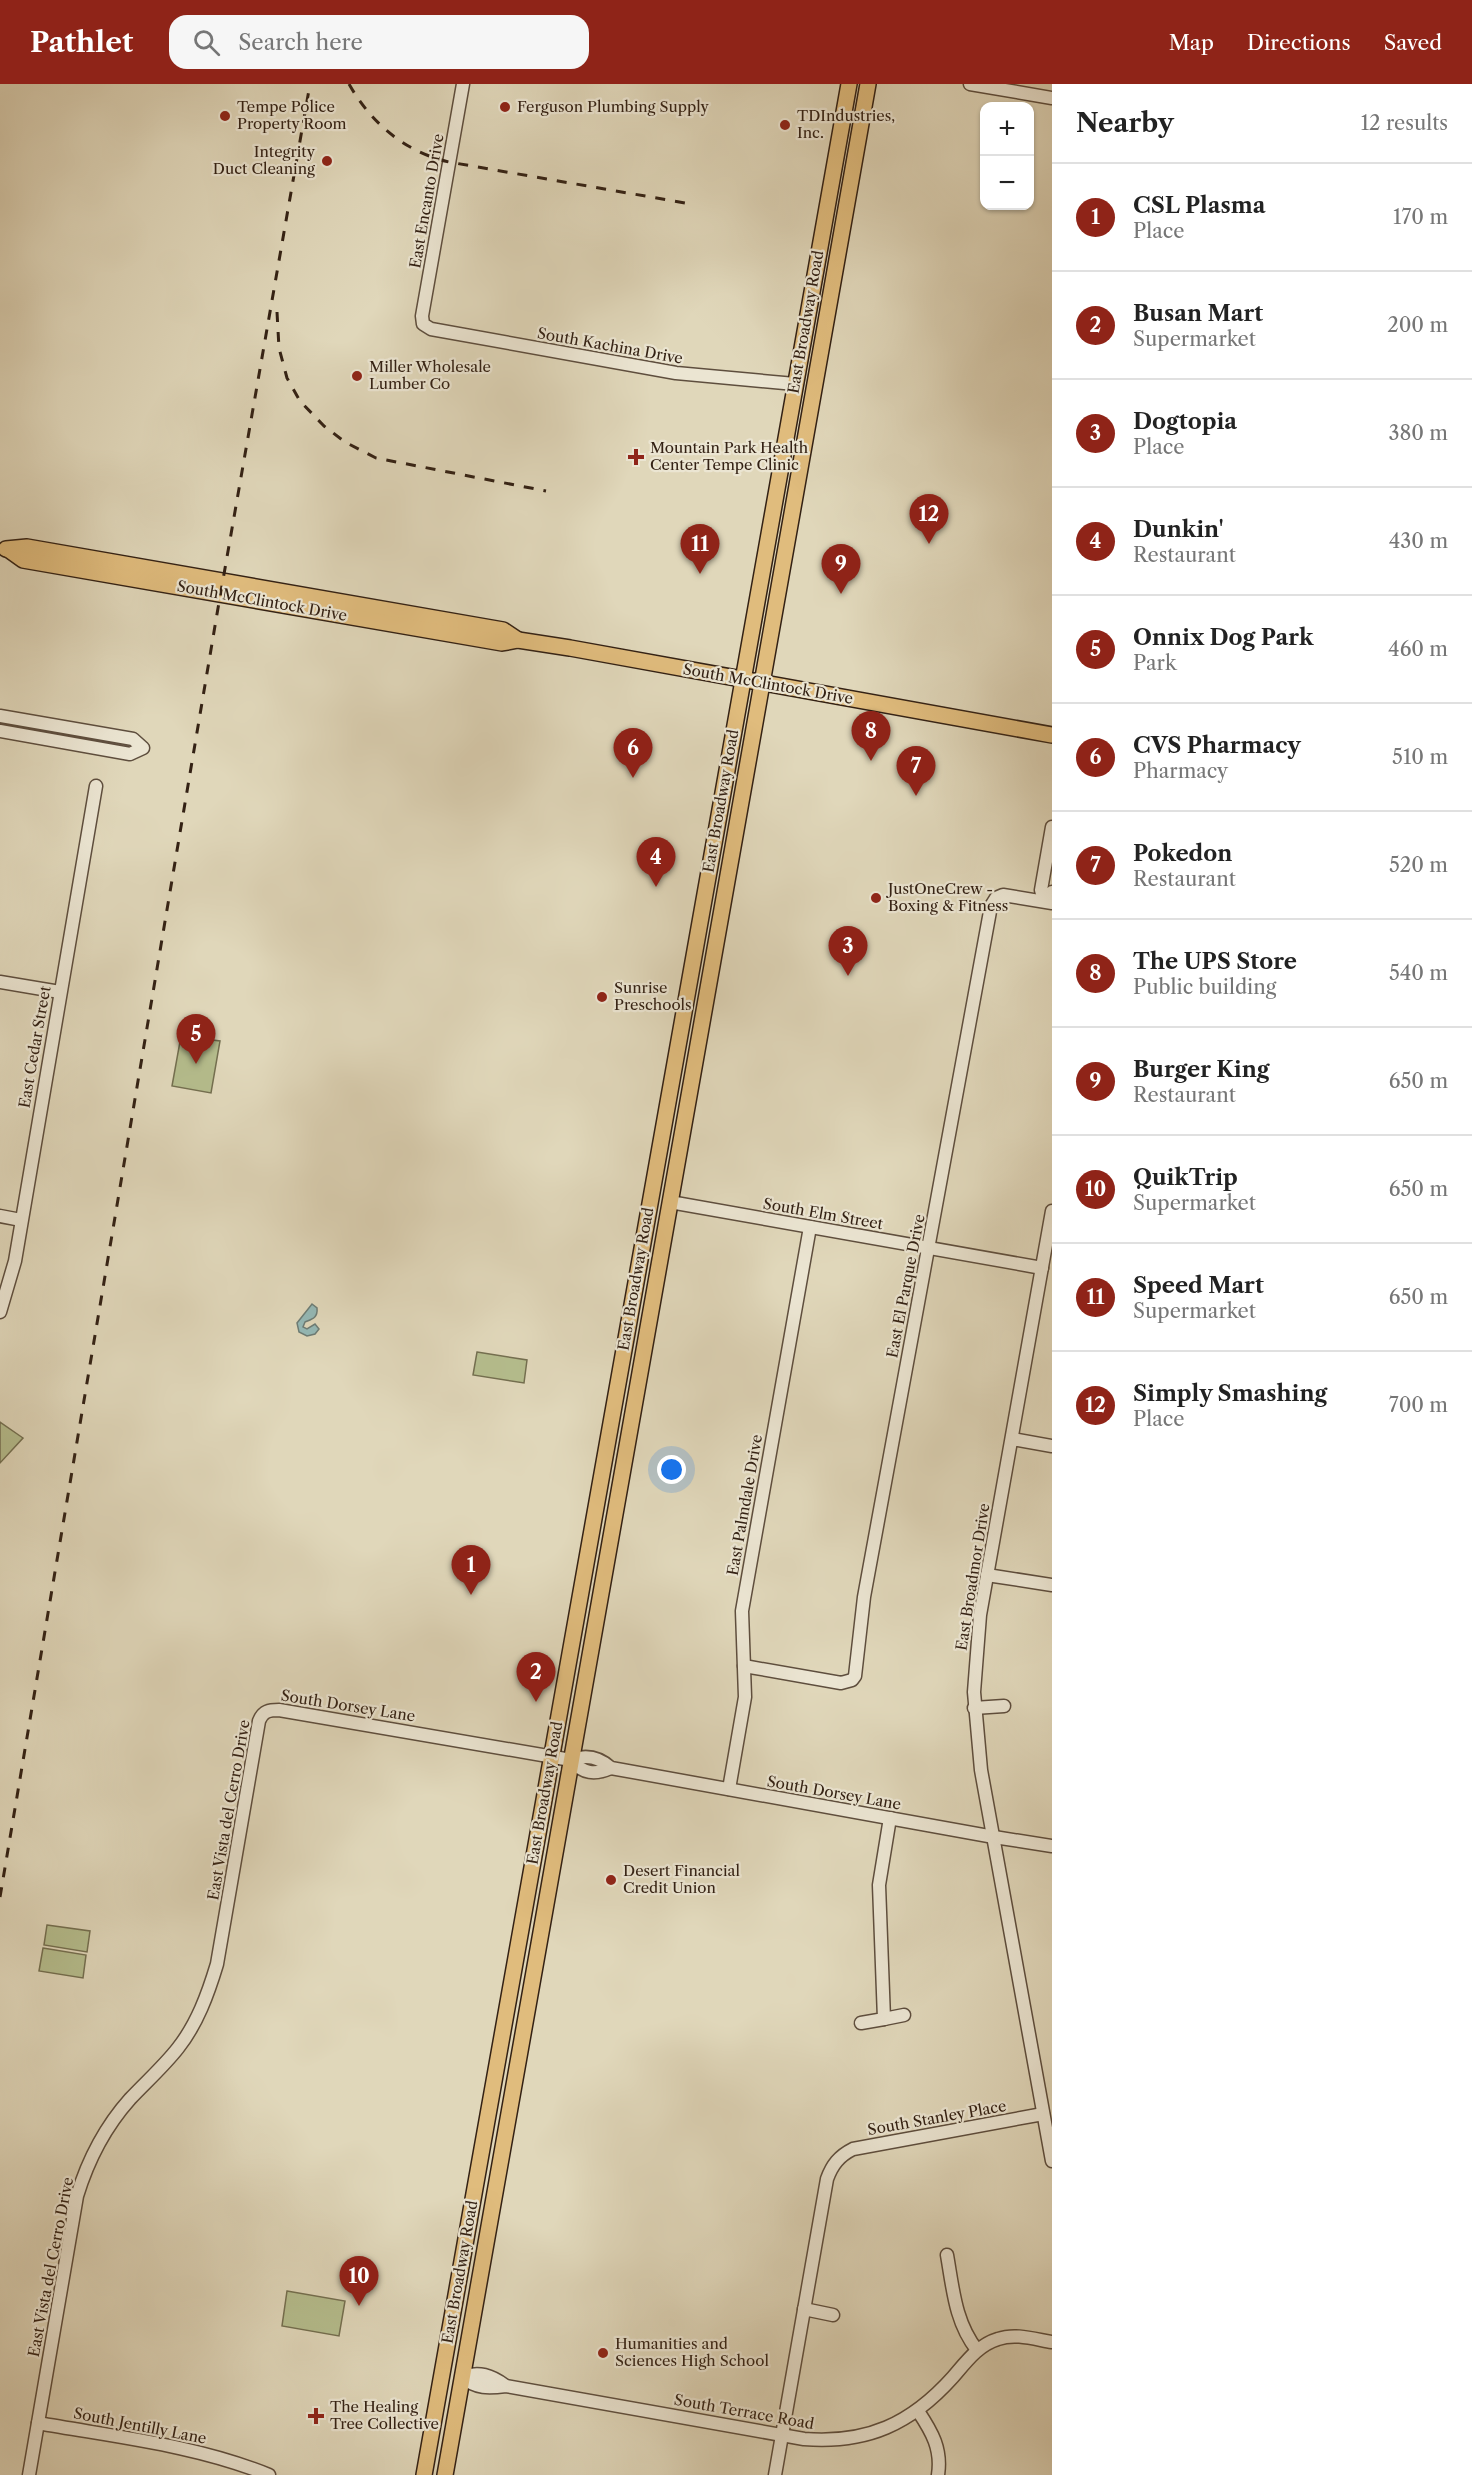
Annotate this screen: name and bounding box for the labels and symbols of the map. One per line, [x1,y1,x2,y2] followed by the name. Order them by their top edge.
[237,97,347,133] place label: Tempe Police Property Room
[517,97,710,116] place label: Ferguson Plumbing Supply
[498,100,512,114] marker: Ferguson Plumbing Supply
[797,106,895,142] place label: TDIndustries, Inc.
[218,109,232,123] marker: Tempe Police Property Room
[778,118,792,132] marker: TDIndustries, Inc.
[405,132,448,270] street label: East Encanto Drive
[213,142,316,178] place label: Integrity Duct Cleaning
[320,154,334,168] marker: Integrity Duct Cleaning
[784,249,827,395] street label: East Broadway Road
[536,323,684,368] street label: South Kachina Drive
[369,357,491,393] place label: Miller Wholesale Lumber Co
[350,369,364,383] marker: Miller Wholesale Lumber Co
[650,438,809,474] place label: Mountain Park Health Center Tempe Clinic
[627,448,645,466] marker: Mountain Park Health Center Tempe Clinic
[910,494,948,544] pin: 12
[680,524,720,574] pin: 11
[822,544,860,594] pin: 9
[176,576,349,625] street label: South McClintock Drive
[682,659,855,708] street label: South McClintock Drive
[852,712,890,761] pin: 8
[614,728,652,778] pin: 6
[699,728,742,874] street label: East Broadway Road
[896,746,936,796] pin: 7
[636,838,676,887] pin: 4
[886,879,1008,915] place label: JustOneCrew - Boxing & Fitness
[869,891,883,905] marker: JustOneCrew - Boxing & Fitness
[828,926,868,976] pin: 3
[614,978,692,1014] place label: Sunrise Preschools
[14,984,55,1109] street label: East Cedar Street
[595,990,609,1004] marker: Sunrise Preschools
[176,1014,216,1064] pin: 5
[762,1194,885,1234] street label: South Elm Street
[614,1206,657,1352] street label: East Broadway Road
[882,1212,929,1359] street label: East El Parque Drive
[723,1433,766,1577] street label: East Palmdale Drive
[657,1455,686,1484] your location
[951,1502,994,1652] street label: East Broadmor Drive
[452,1546,490,1595] pin: 1
[516,1652,556,1702] pin: 2
[280,1686,417,1726] street label: South Dorsey Lane
[203,1718,254,1902] street label: East Vista del Cerro Drive
[523,1720,566,1866] street label: East Broadway Road
[766,1771,903,1814] street label: South Dorsey Lane
[623,1861,740,1897] place label: Desert Financial Credit Union
[604,1873,618,1887] marker: Desert Financial Credit Union
[866,2096,1008,2139] street label: South Stanley Place
[24,2175,77,2358] street label: East Vista del Cerro Drive
[438,2199,481,2345] street label: East Broadway Road
[340,2256,378,2306] pin: 10
[615,2334,769,2370] place label: Humanities and Sciences High School
[596,2346,610,2360] marker: Humanities and Sciences High School
[673,2390,816,2433] street label: South Terrace Road
[330,2397,439,2433] place label: The Healing Tree Collective
[72,2403,208,2448] street label: South Jentilly Lane
[307,2407,325,2425] marker: The Healing Tree Collective

